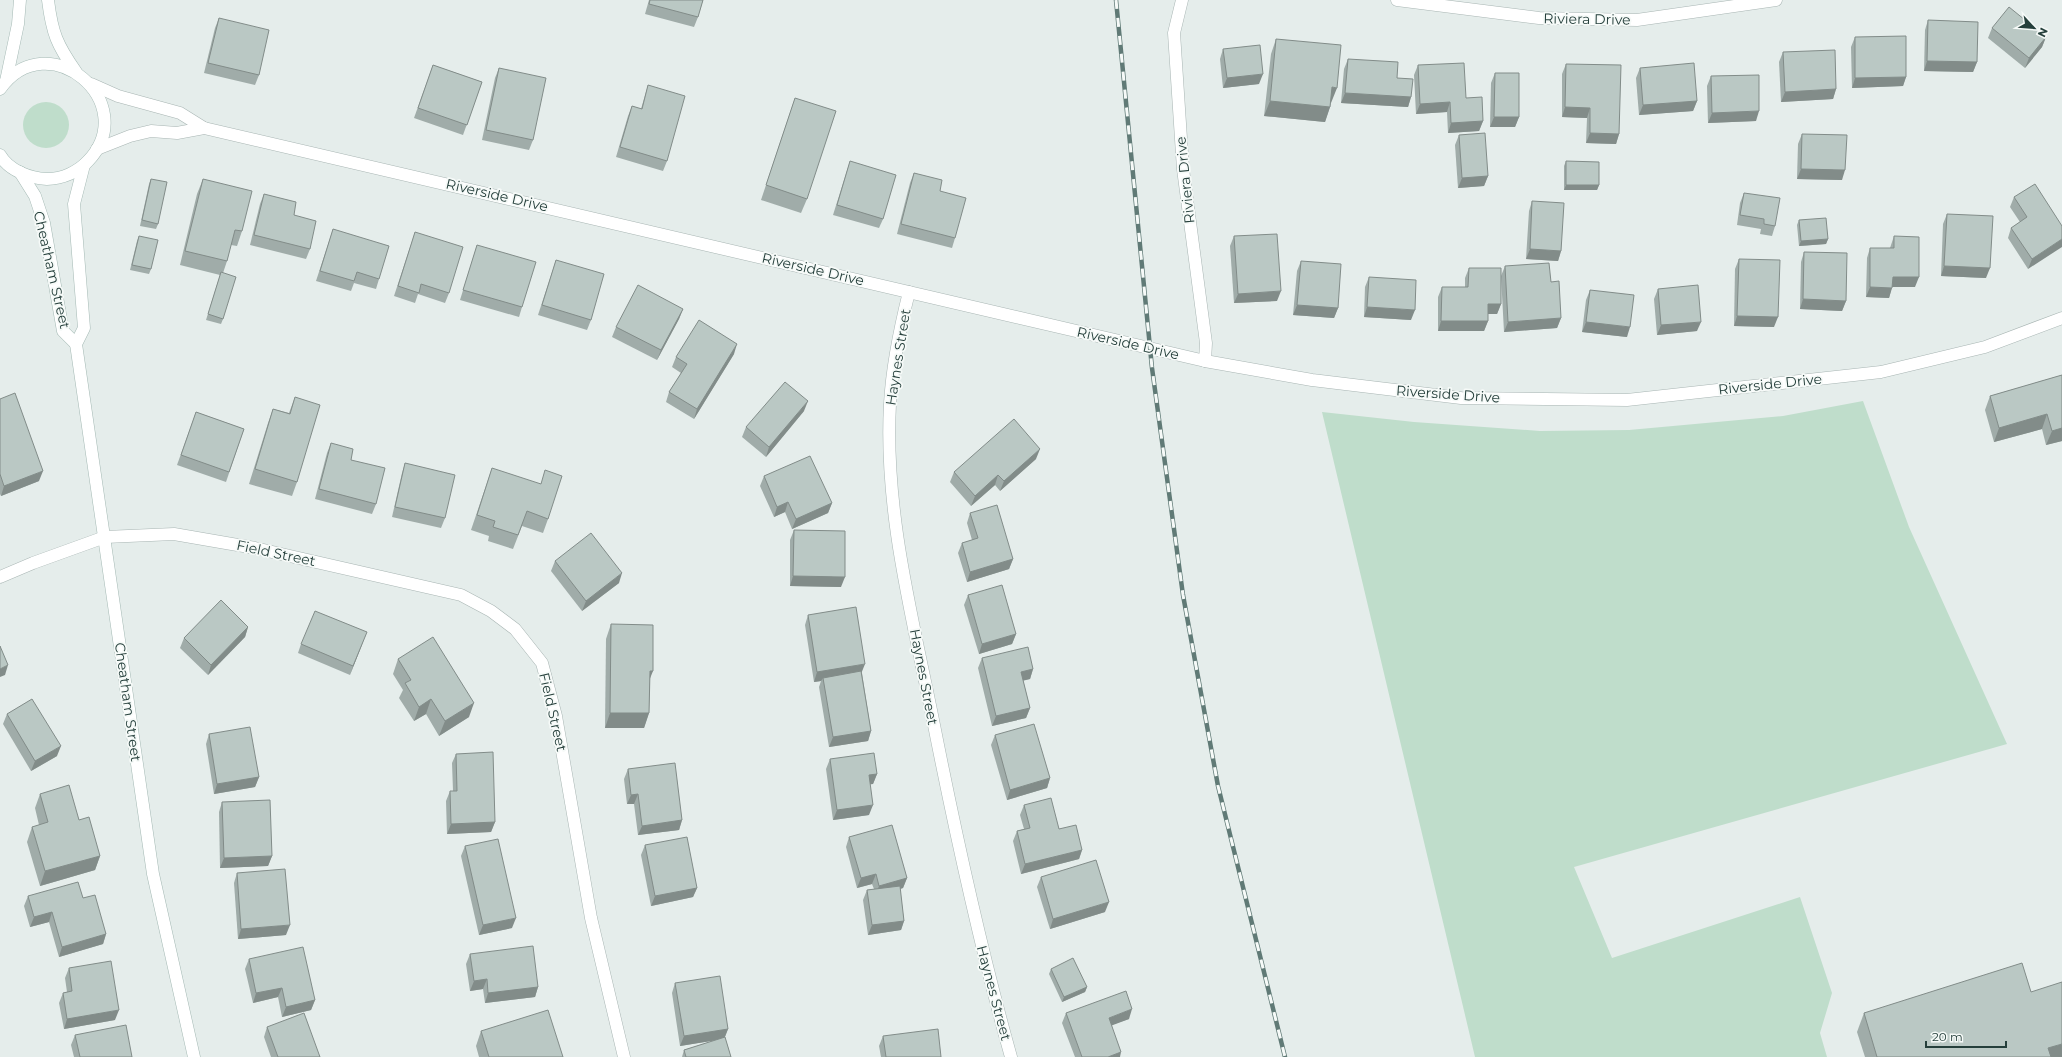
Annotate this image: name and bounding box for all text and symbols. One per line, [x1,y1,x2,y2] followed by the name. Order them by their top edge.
[2014,8,2054,48] north arrow
[1543,9,1631,29] street label: Riviera Drive
[2035,25,2051,39] text: N
[1171,136,1199,224] street label: Riviera Drive
[444,175,550,215] street label: Riverside Drive
[30,209,74,331] street label: Cheatham Street
[760,249,866,289] street label: Riverside Drive
[881,307,915,407] street label: Haynes Street
[1075,323,1181,363] street label: Riverside Drive
[1717,370,1823,398] street label: Riverside Drive
[1395,381,1501,407] street label: Riverside Drive
[235,536,317,570] street label: Field Street
[906,627,942,727] street label: Haynes Street
[111,641,145,763] street label: Cheatham Street
[535,671,571,753] street label: Field Street
[973,943,1015,1043] street label: Haynes Street
[1926,1023,2006,1049] scale bar
[1932,1029,1963,1044] text: 20 m

